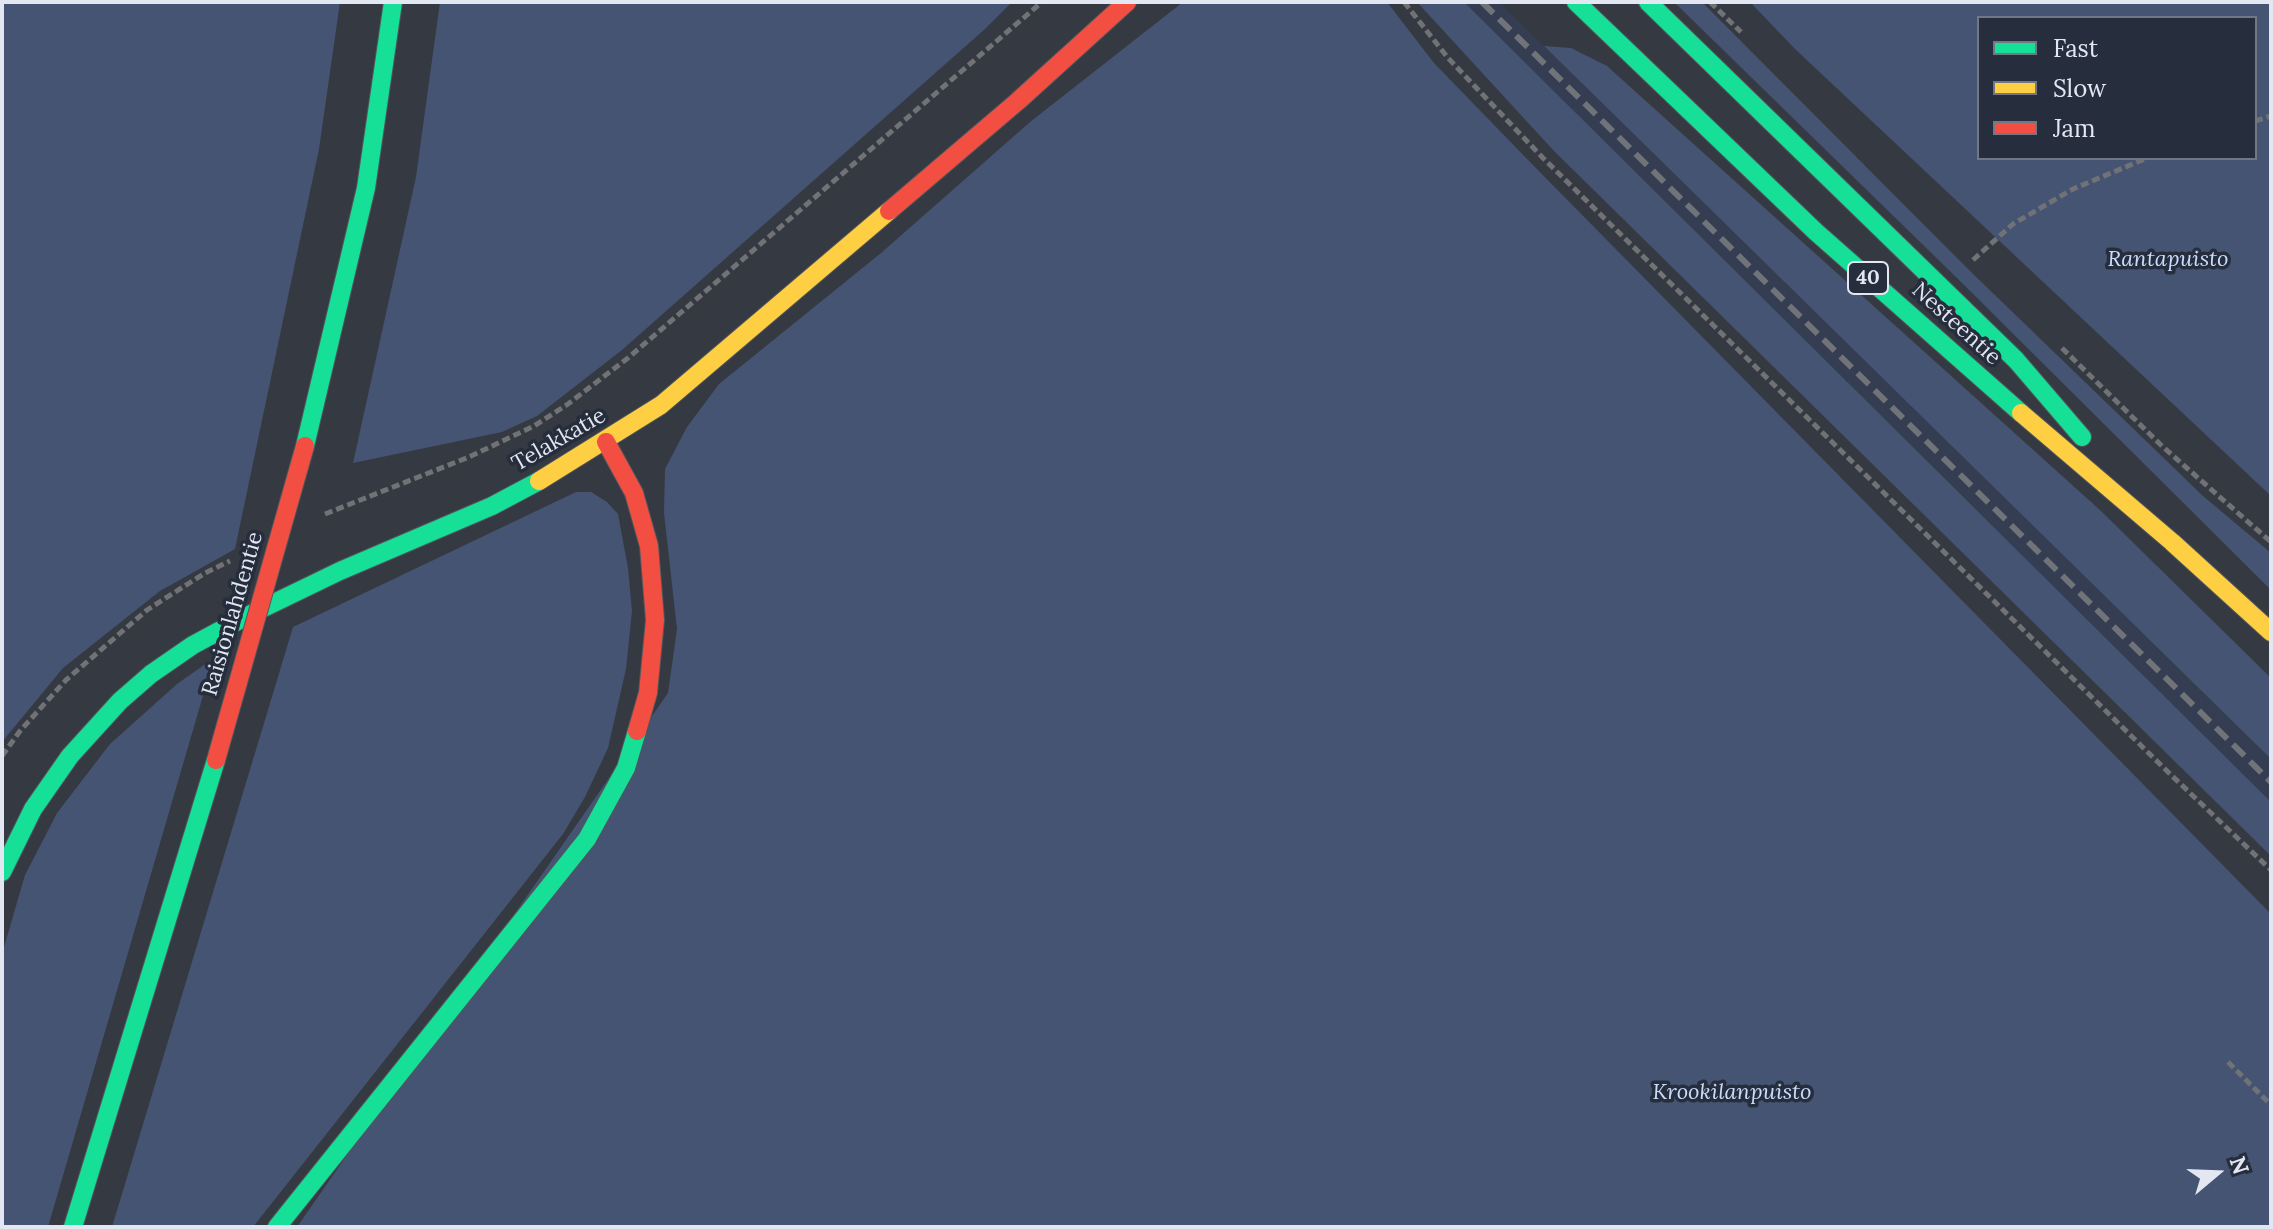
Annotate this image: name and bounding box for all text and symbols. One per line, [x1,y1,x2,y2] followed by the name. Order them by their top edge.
[1977,16,2257,160] legend
[2053,33,2098,64] text: Fast
[2053,73,2106,104] text: Slow
[2053,113,2095,144] text: Jam
[2107,247,2229,273] park label: Rantapuisto
[1848,262,1888,294] road number: 40
[1906,277,2006,371] street label: Nesteentie
[507,403,611,477] street label: Telakkatie
[197,529,269,699] street label: Raisionlahdentie
[1652,1080,1812,1106] park label: Krookilanpuisto
[2177,1133,2257,1213] north arrow
[2224,1153,2256,1178] text: N

